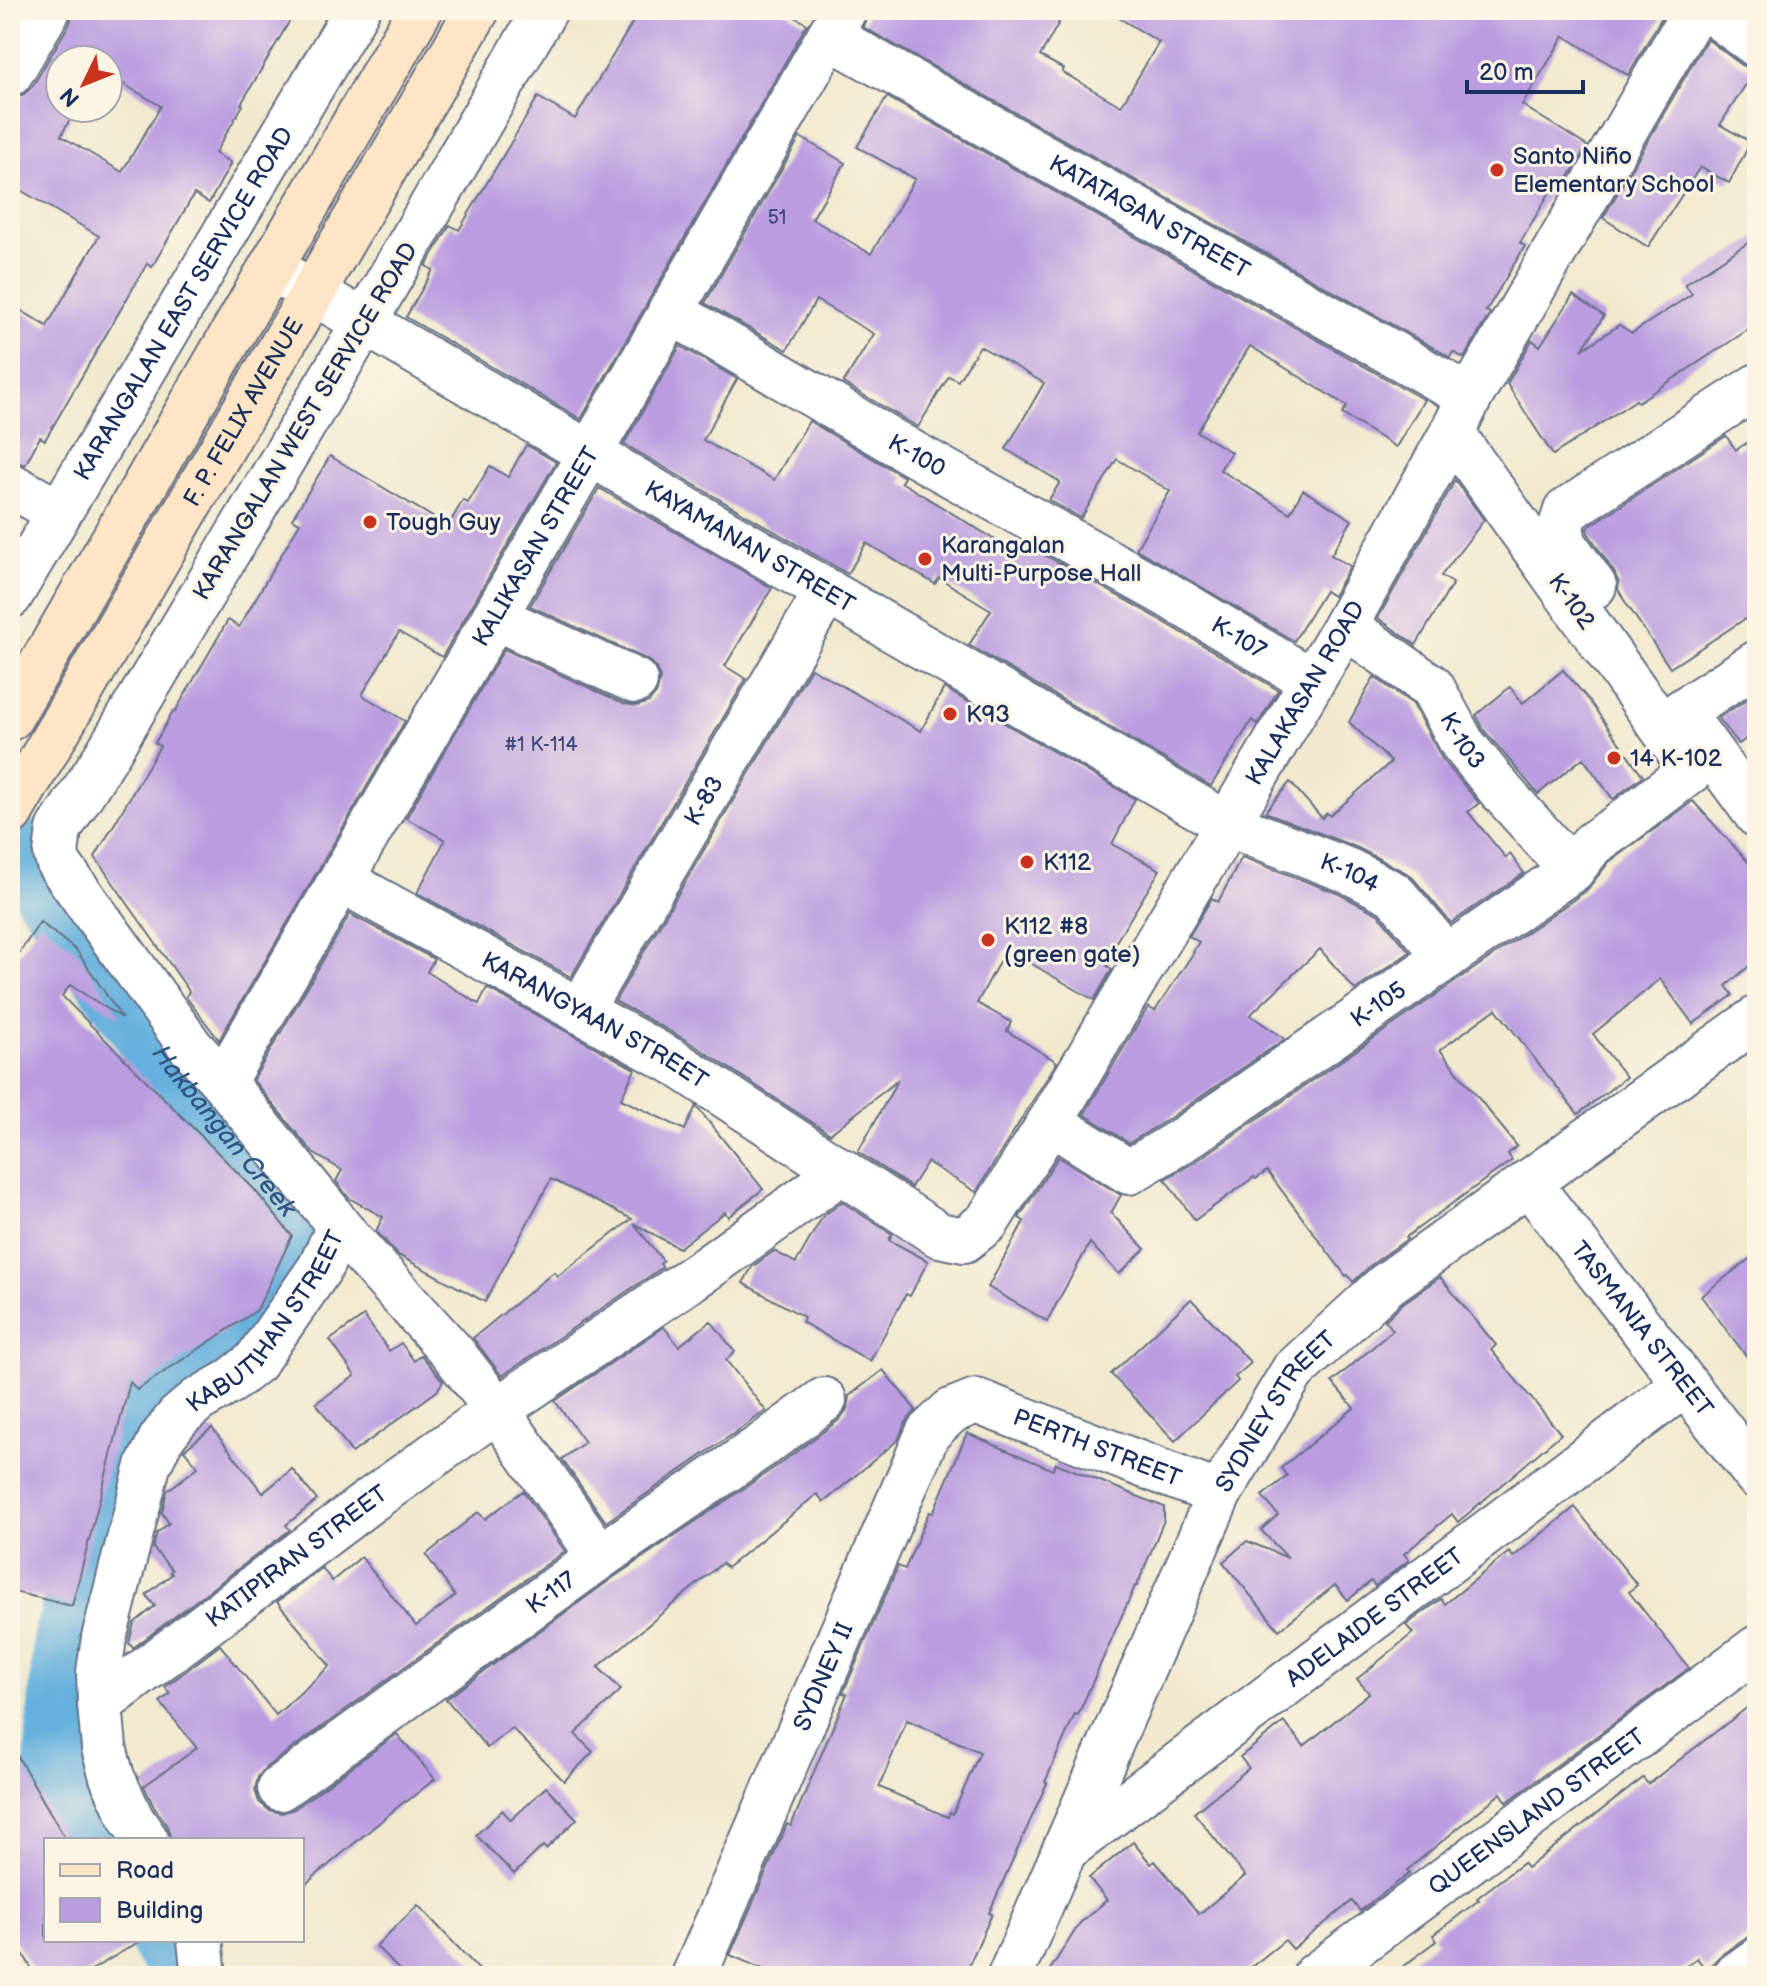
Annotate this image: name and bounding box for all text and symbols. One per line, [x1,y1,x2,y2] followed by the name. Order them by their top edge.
[44,44,124,124] north arrow
[1467,44,1583,94] scale bar
[1479,58,1534,87] text: 20 m
[55,81,86,112] text: N
[68,122,300,486] street label: KARANGALAN EAST SERVICE ROAD
[1513,142,1714,199] place label: Santo Niño Elementary School
[1044,149,1255,285] street label: KATATAGAN STREET
[1488,161,1506,179] marker: Santo Niño Elementary School
[767,206,787,230] house number: 51
[187,237,424,605] street label: KARANGALAN WEST SERVICE ROAD
[178,313,310,512] street label: F. P. FELIX AVENUE
[883,428,950,484] street label: K-100
[466,441,606,652] street label: KALIKASAN STREET
[639,474,860,620] street label: KAYAMANAN STREET
[386,508,501,537] place label: Tough Guy
[361,513,379,531] marker: Tough Guy
[941,531,1141,588] place label: Karangalan Multi-Purpose Hall
[916,550,934,568] marker: Karangalan Multi-Purpose Hall
[1542,568,1601,635] street label: K-102
[1240,596,1371,791] street label: KALAKASAN ROAD
[1206,610,1272,666] street label: K-107
[966,700,1010,729] place label: K93
[941,705,959,723] marker: K93
[1433,707,1491,775] street label: K-103
[504,733,578,757] house number: #1 K-114
[1630,744,1722,773] place label: 14 K-102
[1605,749,1623,767] marker: 14 K-102
[678,771,730,831] street label: K-83
[1316,847,1384,899] street label: K-104
[1043,848,1091,877] place label: K112
[1018,853,1036,871] marker: K112
[1004,912,1140,969] place label: K112 #8 (green gate)
[979,931,997,949] marker: K112 #8 (green gate)
[476,946,714,1096] street label: KARANGYAAN STREET
[1345,975,1412,1034] street label: K-105
[145,1039,303,1224] water label: Hakbangan Creek
[180,1225,351,1419] street label: KABUTIHAN STREET
[1565,1236,1720,1423] street label: TASMANIA STREET
[1210,1324,1342,1498] street label: SYDNEY STREET
[1009,1403,1186,1493] street label: PERTH STREET
[200,1479,394,1634] street label: KATIPIRAN STREET
[1280,1541,1470,1694] street label: ADELAIDE STREET
[521,1565,582,1621] street label: K-117
[787,1618,860,1735] street label: SYDNEY II
[1423,1722,1651,1902] street label: QUEENSLAND STREET
[44,1838,304,1942] legend
[116,1856,174,1885] text: Road
[116,1896,203,1925] text: Building

